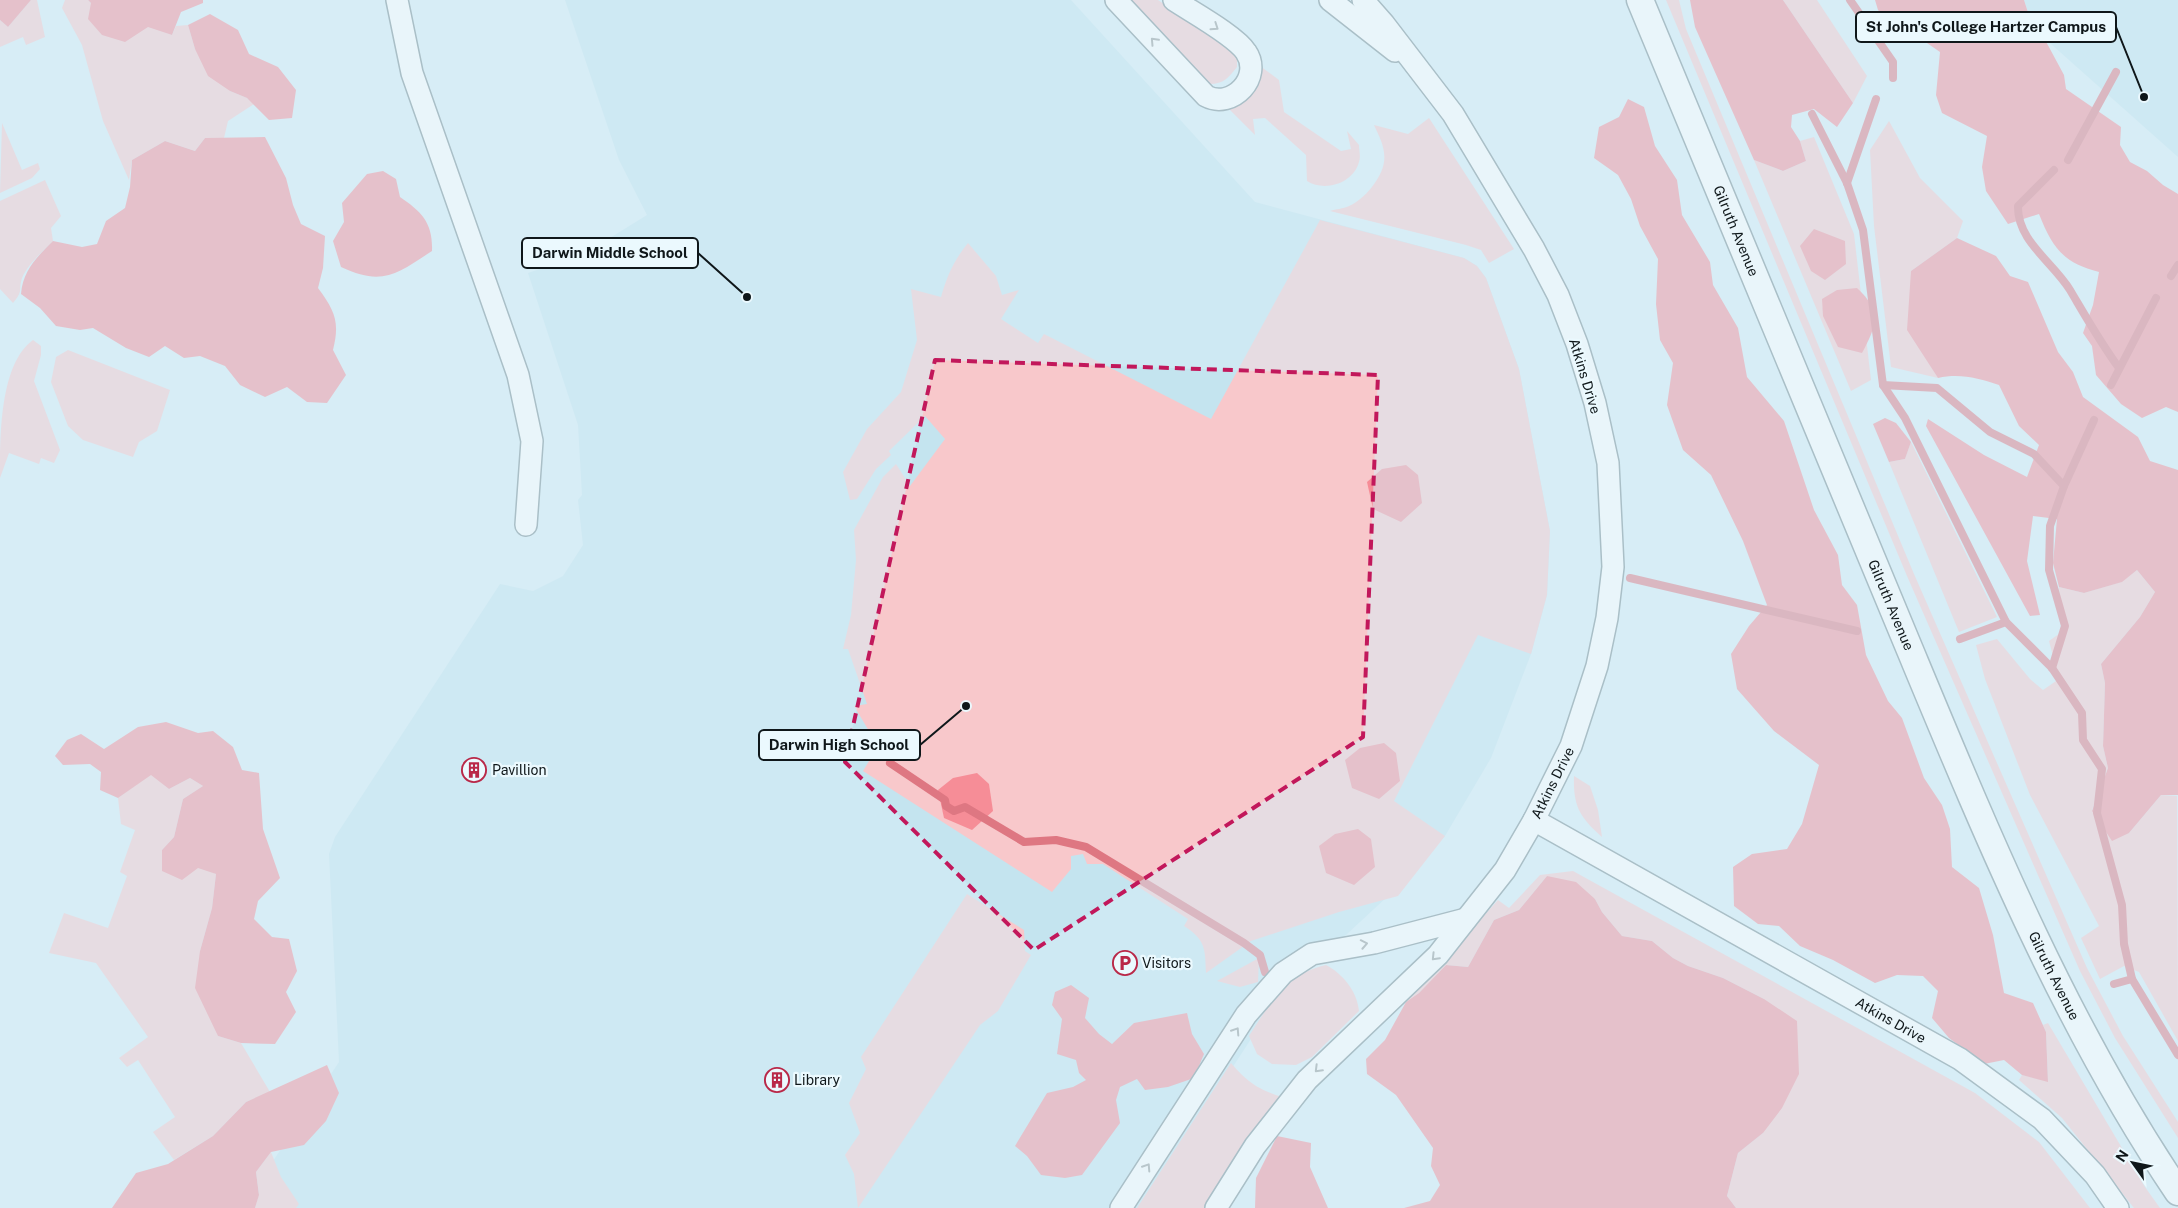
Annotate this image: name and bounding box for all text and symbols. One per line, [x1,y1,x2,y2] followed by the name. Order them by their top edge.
[1856,12,2116,42] callout: St John's College Hartzer Campus
[1866,18,2106,35] text: St John's College Hartzer Campus
[1209,21,1219,30] one-way arrow
[1151,38,1160,47] one-way arrow
[1710,183,1762,279] street label: Gilruth Avenue
[522,238,698,268] callout: Darwin Middle School
[532,244,688,261] text: Darwin Middle School
[1566,336,1604,416] street label: Atkins Drive
[1865,557,1917,653] street label: Gilruth Avenue
[759,730,920,760] callout: Darwin High School
[769,736,909,753] text: Darwin High School
[1528,744,1577,821] street label: Atkins Drive
[461,757,487,783] building icon: Pavillion
[492,762,547,778] place label: Pavillion
[2025,929,2083,1023] street label: Gilruth Avenue
[1360,940,1369,950] one-way arrow
[1112,950,1138,976] parking icon: Visitors
[1432,951,1441,960] one-way arrow
[1142,955,1191,971] place label: Visitors
[1853,994,1929,1046] street label: Atkins Drive
[1229,1027,1239,1036] one-way arrow
[1315,1063,1324,1072] one-way arrow
[764,1067,790,1093] building icon: Library
[794,1072,841,1088] place label: Library
[2108,1138,2158,1188] north arrow
[2112,1147,2132,1165] text: N
[1141,1163,1150,1173] one-way arrow

